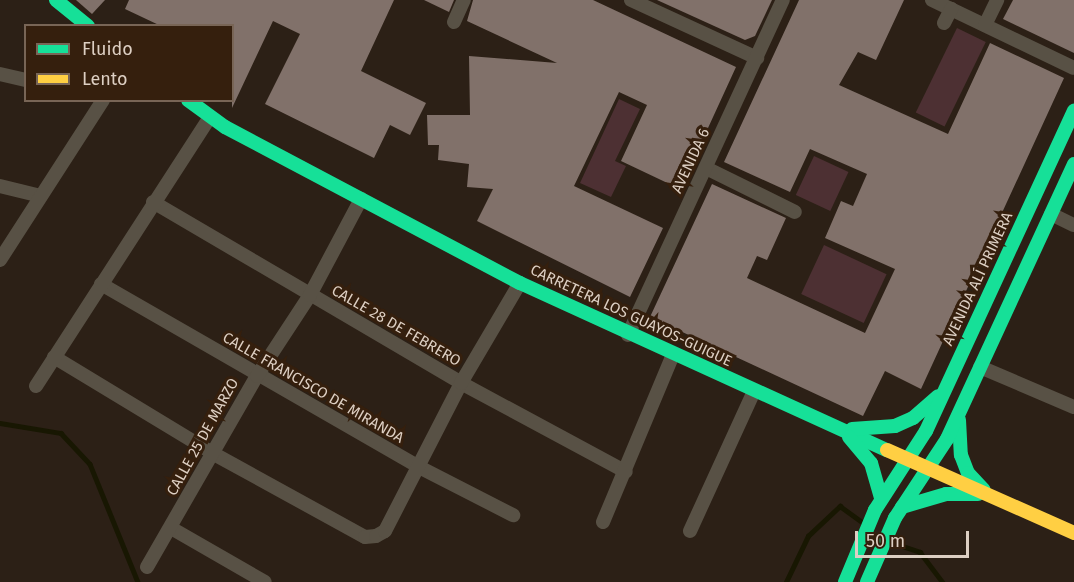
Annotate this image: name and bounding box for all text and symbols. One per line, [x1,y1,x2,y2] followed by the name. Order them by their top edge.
[24,24,234,102] legend
[82,38,133,60] text: Fluido
[82,68,128,90] text: Lento
[668,126,714,196] street label: AVENIDA 6
[939,209,1017,349] street label: AVENIDA ALÍ PRIMERA
[527,261,735,371] street label: CARRETERA LOS GUAYOS-GUIGUE
[328,282,464,370] street label: CALLE 28 DE FEBRERO
[219,329,407,447] street label: CALLE FRANCISCO DE MIRANDA
[163,375,243,499] street label: CALLE 25 DE MARZO
[858,519,972,557] scale bar
[866,530,905,552] text: 50 m

